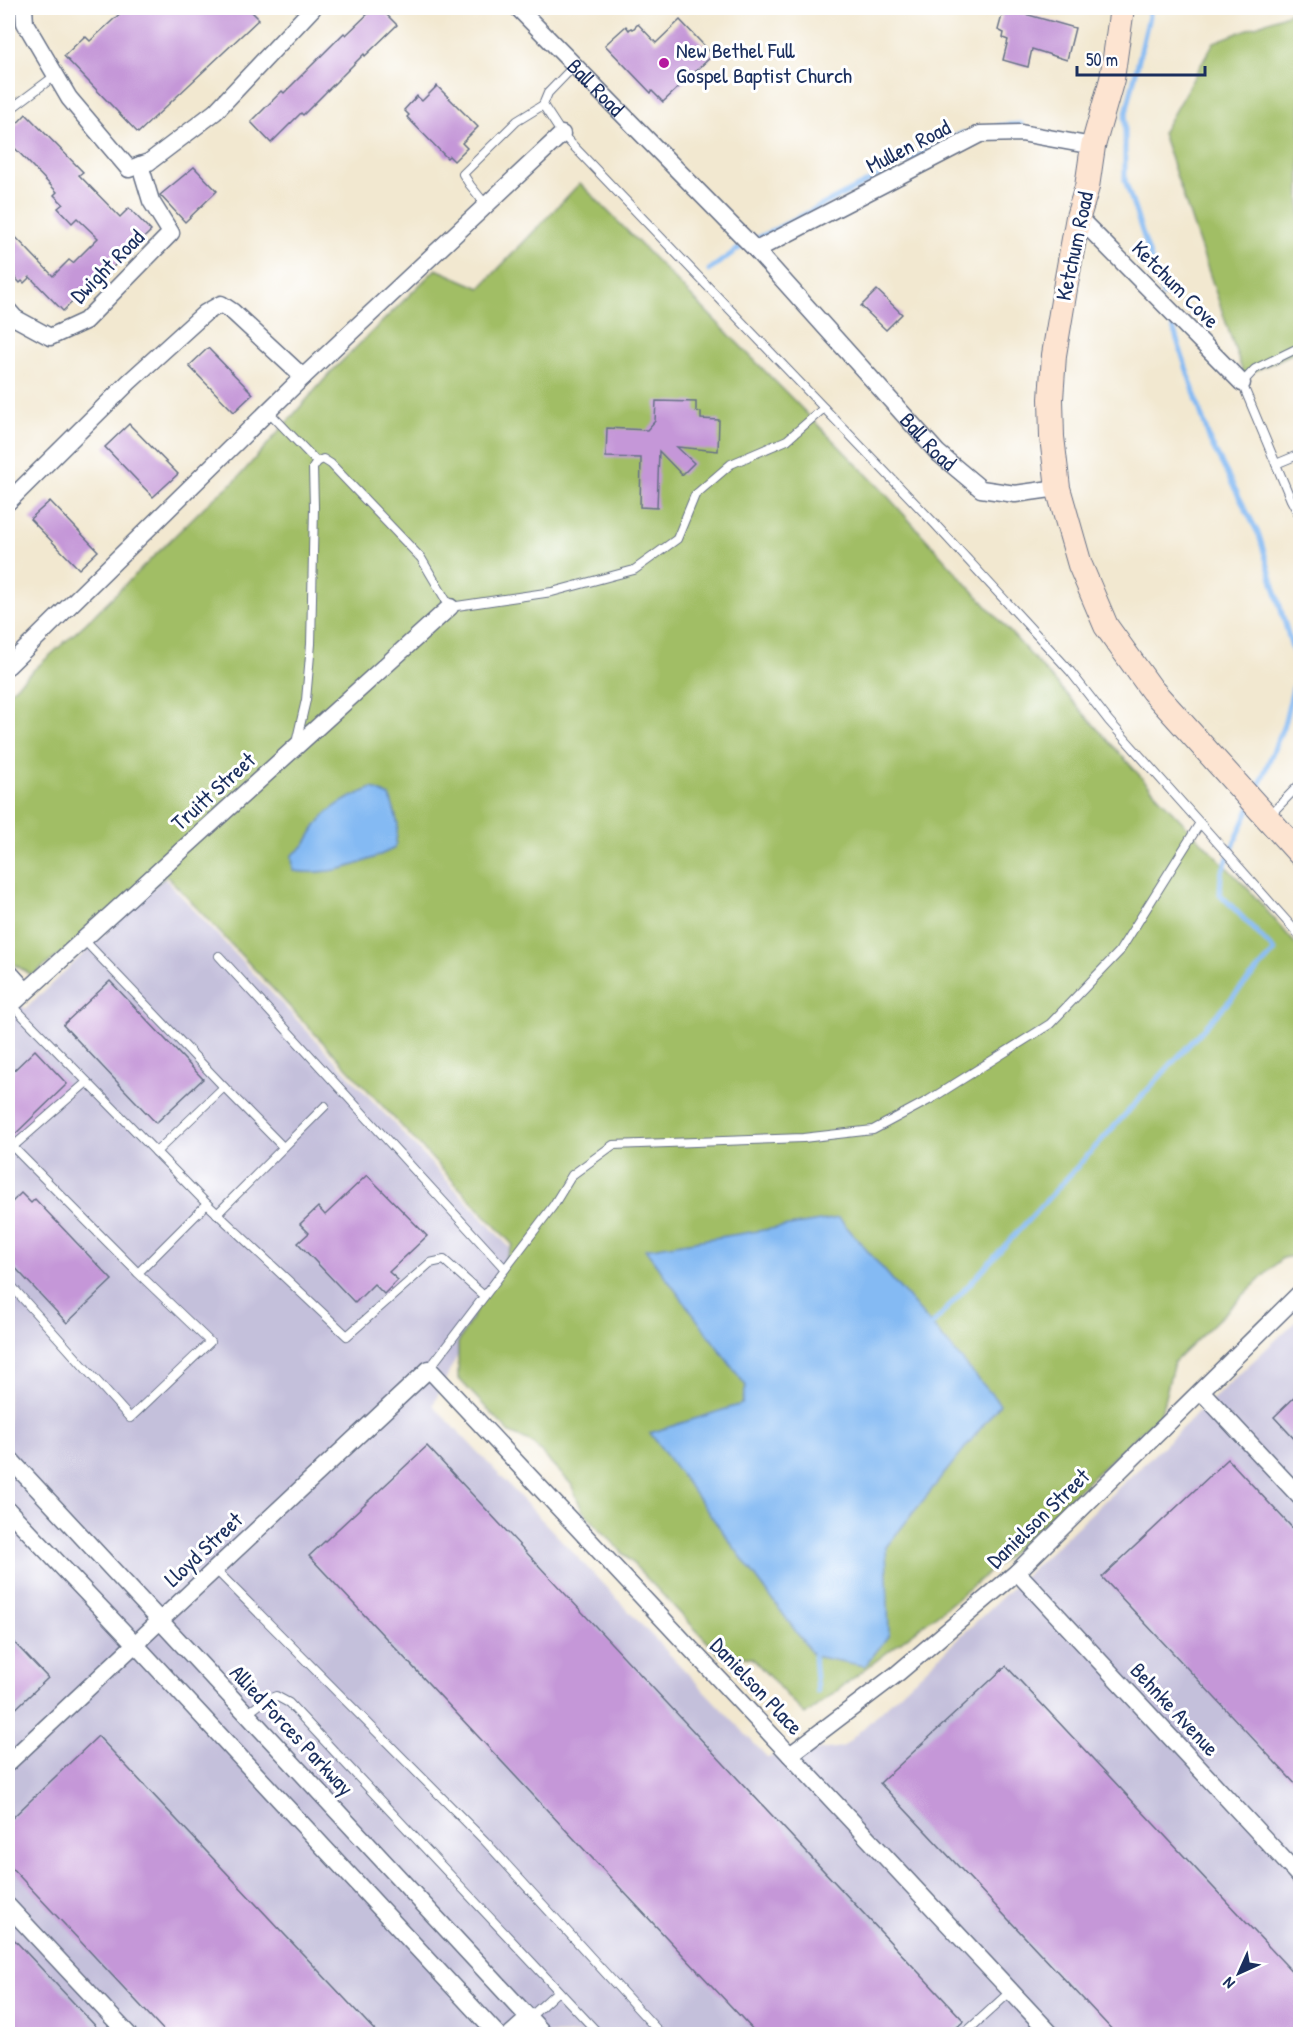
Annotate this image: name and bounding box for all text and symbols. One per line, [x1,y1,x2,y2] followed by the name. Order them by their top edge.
[676,35,852,90] place label: New Bethel Full Gospel Baptist Church
[1077,39,1204,77] scale bar
[1086,47,1118,72] text: 50 m
[560,52,632,123] street label: Ball Road
[657,56,671,70] marker: New Bethel Full Gospel Baptist Church
[861,112,956,180] street label: Mullen Road
[1048,188,1100,303] street label: Ketchum Road
[63,222,151,310] street label: Dwight Road
[1125,233,1227,335] street label: Ketchum Cove
[893,406,963,478] street label: Ball Road
[164,745,262,837] street label: Truitt Street
[980,1461,1096,1575] street label: Danielson Street
[157,1505,249,1593] street label: Lloyd Street
[704,1631,810,1741] street label: Danielson Place
[1124,1656,1226,1762] street label: Behnke Avenue
[223,1658,361,1802] street label: Allied Forces Parkway
[1209,1943,1269,2003] north arrow
[1217,1972,1239,1994] text: N

